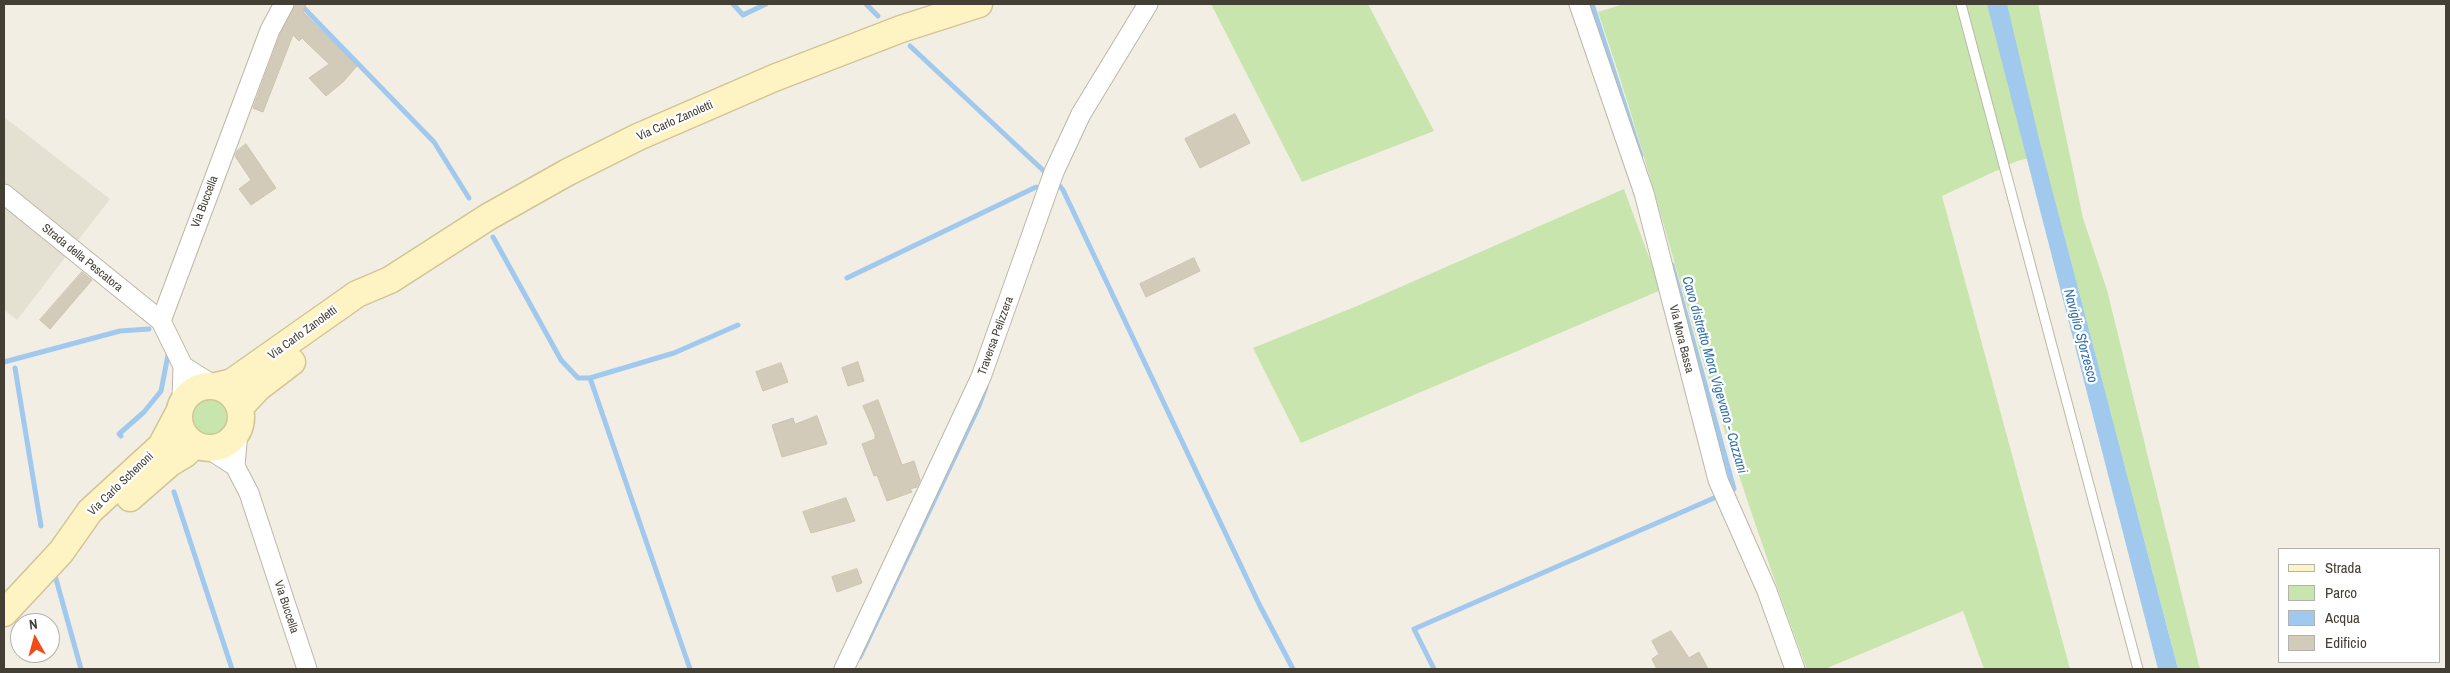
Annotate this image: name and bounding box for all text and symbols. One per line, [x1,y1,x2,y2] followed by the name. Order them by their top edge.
[635,98,715,144] street label: Via Carlo Zanoletti
[189,174,221,230] street label: Via Buccella
[39,221,125,295] street label: Strada della Pescatora
[1678,274,1750,476] water label: Cavo distretto Mora Vigevano - Cazzani
[2059,287,2101,385] water label: Naviglio Sforzesco
[975,295,1017,377] street label: Traversa Pelizzera
[266,303,340,363] street label: Via Carlo Zanoletti
[1666,303,1696,375] street label: Via Mora Bassa
[85,449,157,519] street label: Via Carlo Schenoni
[2278,548,2440,663] legend
[2325,557,2361,578] text: Strada
[271,579,301,635] street label: Via Buccella
[2325,582,2357,603] text: Parco
[2325,607,2360,628] text: Acqua
[10,613,60,663] north arrow
[28,615,39,634] text: N
[2325,632,2367,653] text: Edificio

